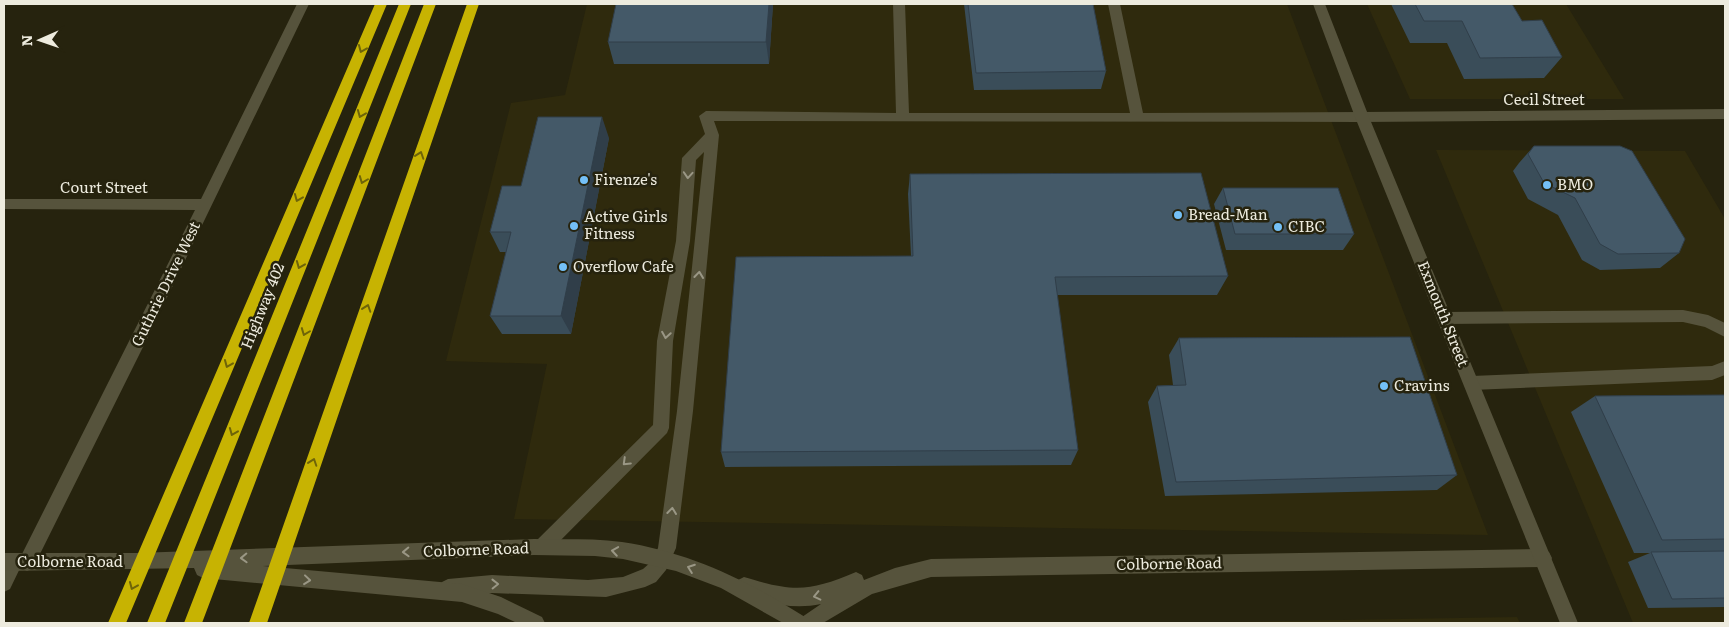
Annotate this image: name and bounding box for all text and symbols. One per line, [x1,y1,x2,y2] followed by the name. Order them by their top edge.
[15,15,65,65] north arrow
[16,34,36,47] text: N
[357,44,368,53] one-way arrow
[1503,87,1585,110] street label: Cecil Street
[356,109,367,118] one-way arrow
[414,151,424,160] one-way arrow
[594,167,657,190] place label: Firenze's
[683,171,694,179] one-way arrow
[1557,172,1593,195] place label: BMO
[578,174,590,186] marker: Firenze's
[60,175,148,198] street label: Court Street
[359,175,369,184] one-way arrow
[1541,179,1553,191] marker: BMO
[294,193,305,202] one-way arrow
[1188,202,1268,225] place label: Bread-Man
[584,204,667,244] place label: Active Girls Fitness
[1172,209,1184,221] marker: Bread-Man
[1288,214,1325,237] place label: CIBC
[124,217,205,350] street label: Guthrie Drive West
[568,220,580,232] marker: Active Girls Fitness
[1272,221,1284,233] marker: CIBC
[573,254,674,277] place label: Overflow Cafe
[1413,257,1476,370] street label: Exmouth Street
[234,258,290,352] street label: Highway 402
[296,260,306,268] one-way arrow
[557,261,569,273] marker: Overflow Cafe
[693,271,704,279] one-way arrow
[361,305,371,313] one-way arrow
[301,327,311,336] one-way arrow
[662,331,672,340] one-way arrow
[223,359,234,368] one-way arrow
[1394,373,1450,396] place label: Cravins
[1378,380,1390,392] marker: Cravins
[228,427,238,435] one-way arrow
[623,456,632,465] one-way arrow
[307,458,317,466] one-way arrow
[666,507,677,515] one-way arrow
[423,535,529,562] street label: Colborne Road
[402,547,410,557] one-way arrow
[611,547,619,557] one-way arrow
[17,549,123,572] street label: Colborne Road
[1116,550,1222,575] street label: Colborne Road
[239,553,247,563] one-way arrow
[688,564,696,574] one-way arrow
[303,574,311,585] one-way arrow
[492,579,499,589] one-way arrow
[129,581,140,590] one-way arrow
[812,590,821,601] one-way arrow

